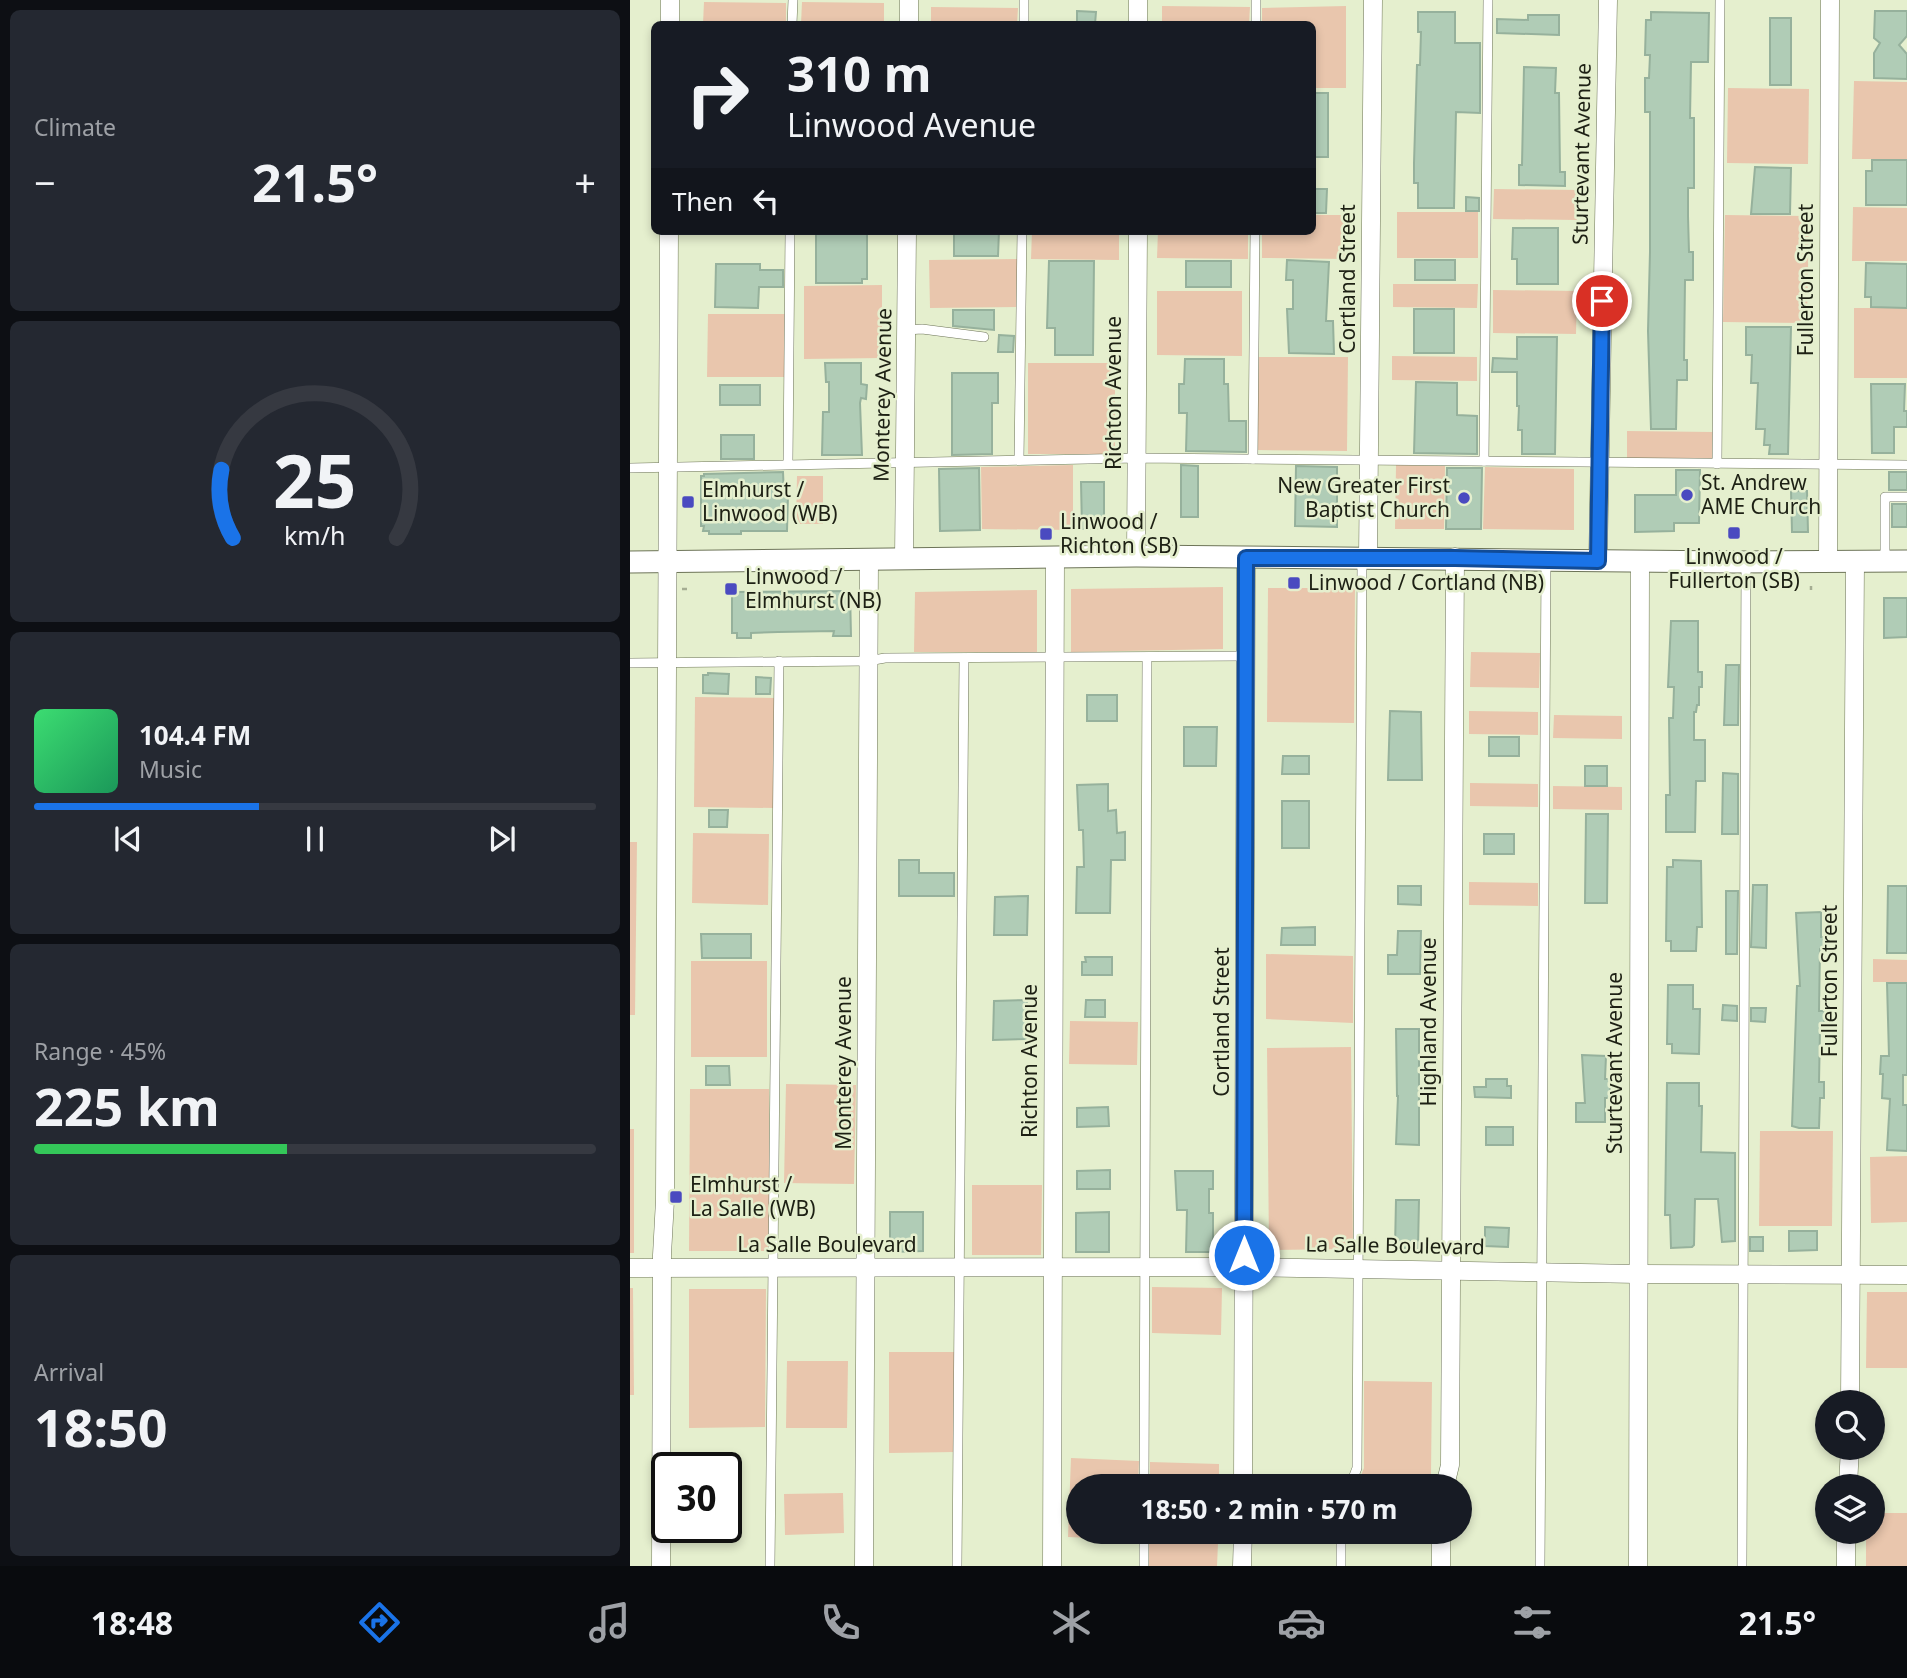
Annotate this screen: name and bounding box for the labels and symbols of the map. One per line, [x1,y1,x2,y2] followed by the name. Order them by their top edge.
[1565,63,1597,245] street label: Sturtevant Avenue
[1791,203,1819,356] street label: Fullerton Street
[1333,204,1361,354] street label: Cortland Street
[1572,271,1632,331] pin
[866,308,898,482] street label: Monterey Avenue
[1099,316,1127,470] street label: Richton Avenue
[1701,468,1821,520] place label: St. Andrew AME Church
[1277,471,1450,523] place label: New Greater First Baptist Church
[702,475,837,527] place label: Elmhurst / Linwood (WB)
[1679,487,1695,503] marker: St. Andrew AME Church
[1456,490,1472,506] marker: New Greater First Baptist Church
[680,494,696,510] marker: Elmhurst / Linwood (WB)
[1060,507,1178,559] place label: Linwood / Richton (SB)
[1726,525,1742,541] marker: Linwood / Fullerton (SB)
[1038,526,1054,542] marker: Linwood / Richton (SB)
[1668,542,1800,594] place label: Linwood / Fullerton (SB)
[745,562,882,614] place label: Linwood / Elmhurst (NB)
[1308,568,1544,596] place label: Linwood / Cortland (NB)
[1286,575,1302,591] marker: Linwood / Cortland (NB)
[723,581,739,597] marker: Linwood / Elmhurst (NB)
[1815,904,1843,1057] street label: Fullerton Street
[1414,937,1442,1107] street label: Highland Avenue
[1207,947,1235,1097] street label: Cortland Street
[1600,972,1628,1154] street label: Sturtevant Avenue
[829,976,857,1150] street label: Monterey Avenue
[1015,984,1043,1138] street label: Richton Avenue
[690,1170,815,1222] place label: Elmhurst / La Salle (WB)
[668,1189,684,1205] marker: Elmhurst / La Salle (WB)
[1207,1218,1281,1292] position arrow
[1305,1229,1485,1261] street label: La Salle Boulevard
[737,1230,917,1258] street label: La Salle Boulevard
[651,1452,742,1543] speed limit sign: 30

